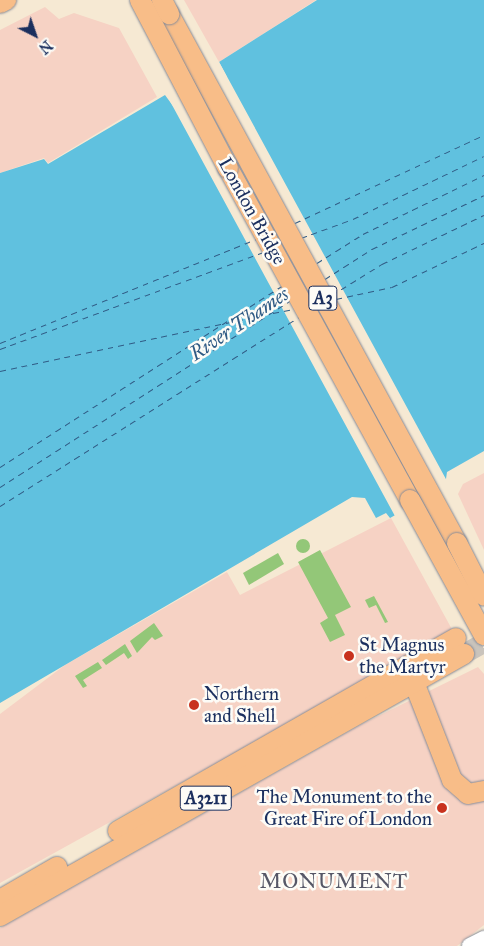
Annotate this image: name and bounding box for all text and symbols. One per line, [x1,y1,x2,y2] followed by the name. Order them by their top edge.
[10,10,60,60] north arrow
[35,36,55,57] text: N
[213,154,291,268] street label: London Bridge
[185,282,293,366] water label: River Thames
[308,282,338,314] road number: A3
[359,634,446,678] place label: St Magnus the Martyr
[343,650,355,662] marker: St Magnus the Martyr
[204,683,279,727] place label: Northern and Shell
[188,699,200,711] marker: Northern and Shell
[180,782,232,814] road number: A3211
[257,786,432,830] place label: The Monument to the Great Fire of London
[436,802,448,814] marker: The Monument to the Great Fire of London
[259,868,409,894] district label: MONUMENT

